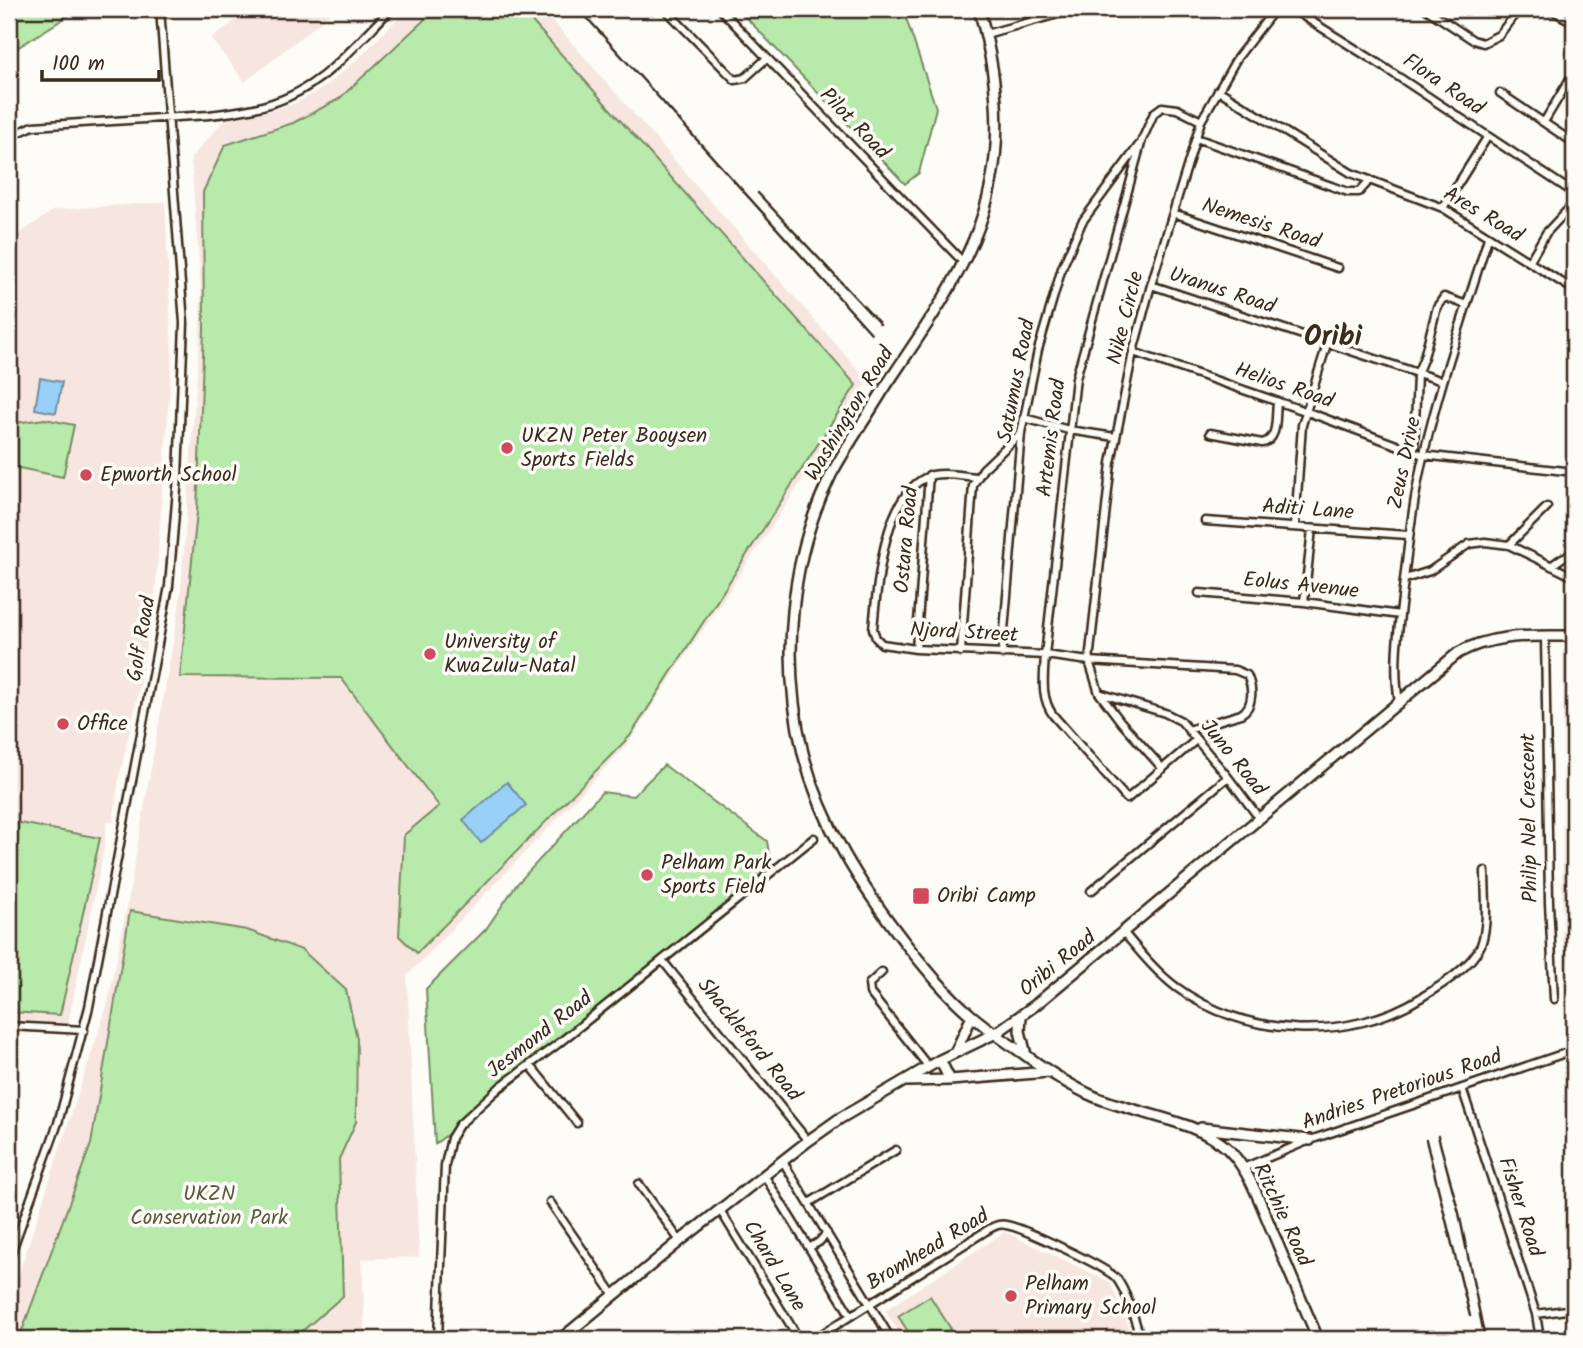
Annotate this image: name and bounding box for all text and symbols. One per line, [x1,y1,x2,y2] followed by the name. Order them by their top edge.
[42,38,159,82] scale bar
[1395,45,1491,125] street label: Flora Road
[52,48,105,81] text: 100 m
[811,80,897,168] street label: Pilot Road
[1437,178,1530,252] street label: Ares Road
[1197,189,1325,259] street label: Nemesis Road
[1165,258,1280,324] street label: Uranus Road
[1098,267,1154,368] street label: Nike Circle
[1304,315,1363,360] district label: Oribi
[989,316,1045,446] street label: Satumus Road
[797,340,904,488] street label: Washington Road
[1230,354,1338,418] street label: Helios Road
[1028,377,1076,499] street label: Artemis Road
[1379,413,1431,512] street label: Zeus Drive
[521,420,707,477] place label: UKZN Peter Booysen Sports Fields
[499,440,515,456] marker: UKZN Peter Booysen Sports Fields
[100,459,237,492] place label: Epworth School
[78,467,94,483] marker: Epworth School
[886,485,928,595] street label: Ostara Road
[1261,490,1355,530] street label: Aditi Lane
[1241,564,1361,609] street label: Eolus Avenue
[118,593,166,684] street label: Golf Road
[909,614,1020,652] street label: Njord Street
[444,626,576,683] place label: University of KwaZulu-Natal
[422,646,438,662] marker: University of KwaZulu-Natal
[77,708,128,741] place label: Office
[1191,712,1275,804] street label: Juno Road
[55,716,71,732] marker: Office
[1512,732,1548,903] street label: Philip Nel Crescent
[661,847,771,904] place label: Pelham Park Sports Field
[639,867,655,883] marker: Pelham Park Sports Field
[937,880,1035,913] place label: Oribi Camp
[911,886,931,906] marker: Oribi Camp
[1012,922,1104,1006] street label: Oribi Road
[689,971,810,1110] street label: Shackleford Road
[480,983,600,1087] street label: Jesmond Road
[1297,1040,1507,1140] street label: Andries Pretorious Road
[1488,1153,1552,1262] street label: Fisher Road
[1244,1158,1321,1273] street label: Ritchie Road
[130,1178,288,1235] park label: UKZN Conservation Park
[860,1200,996,1300] street label: Bromhead Road
[734,1214,815,1318] street label: Chard Lane
[1025,1268,1156,1325] place label: Pelham Primary School
[1003,1288,1019,1304] marker: Pelham Primary School

